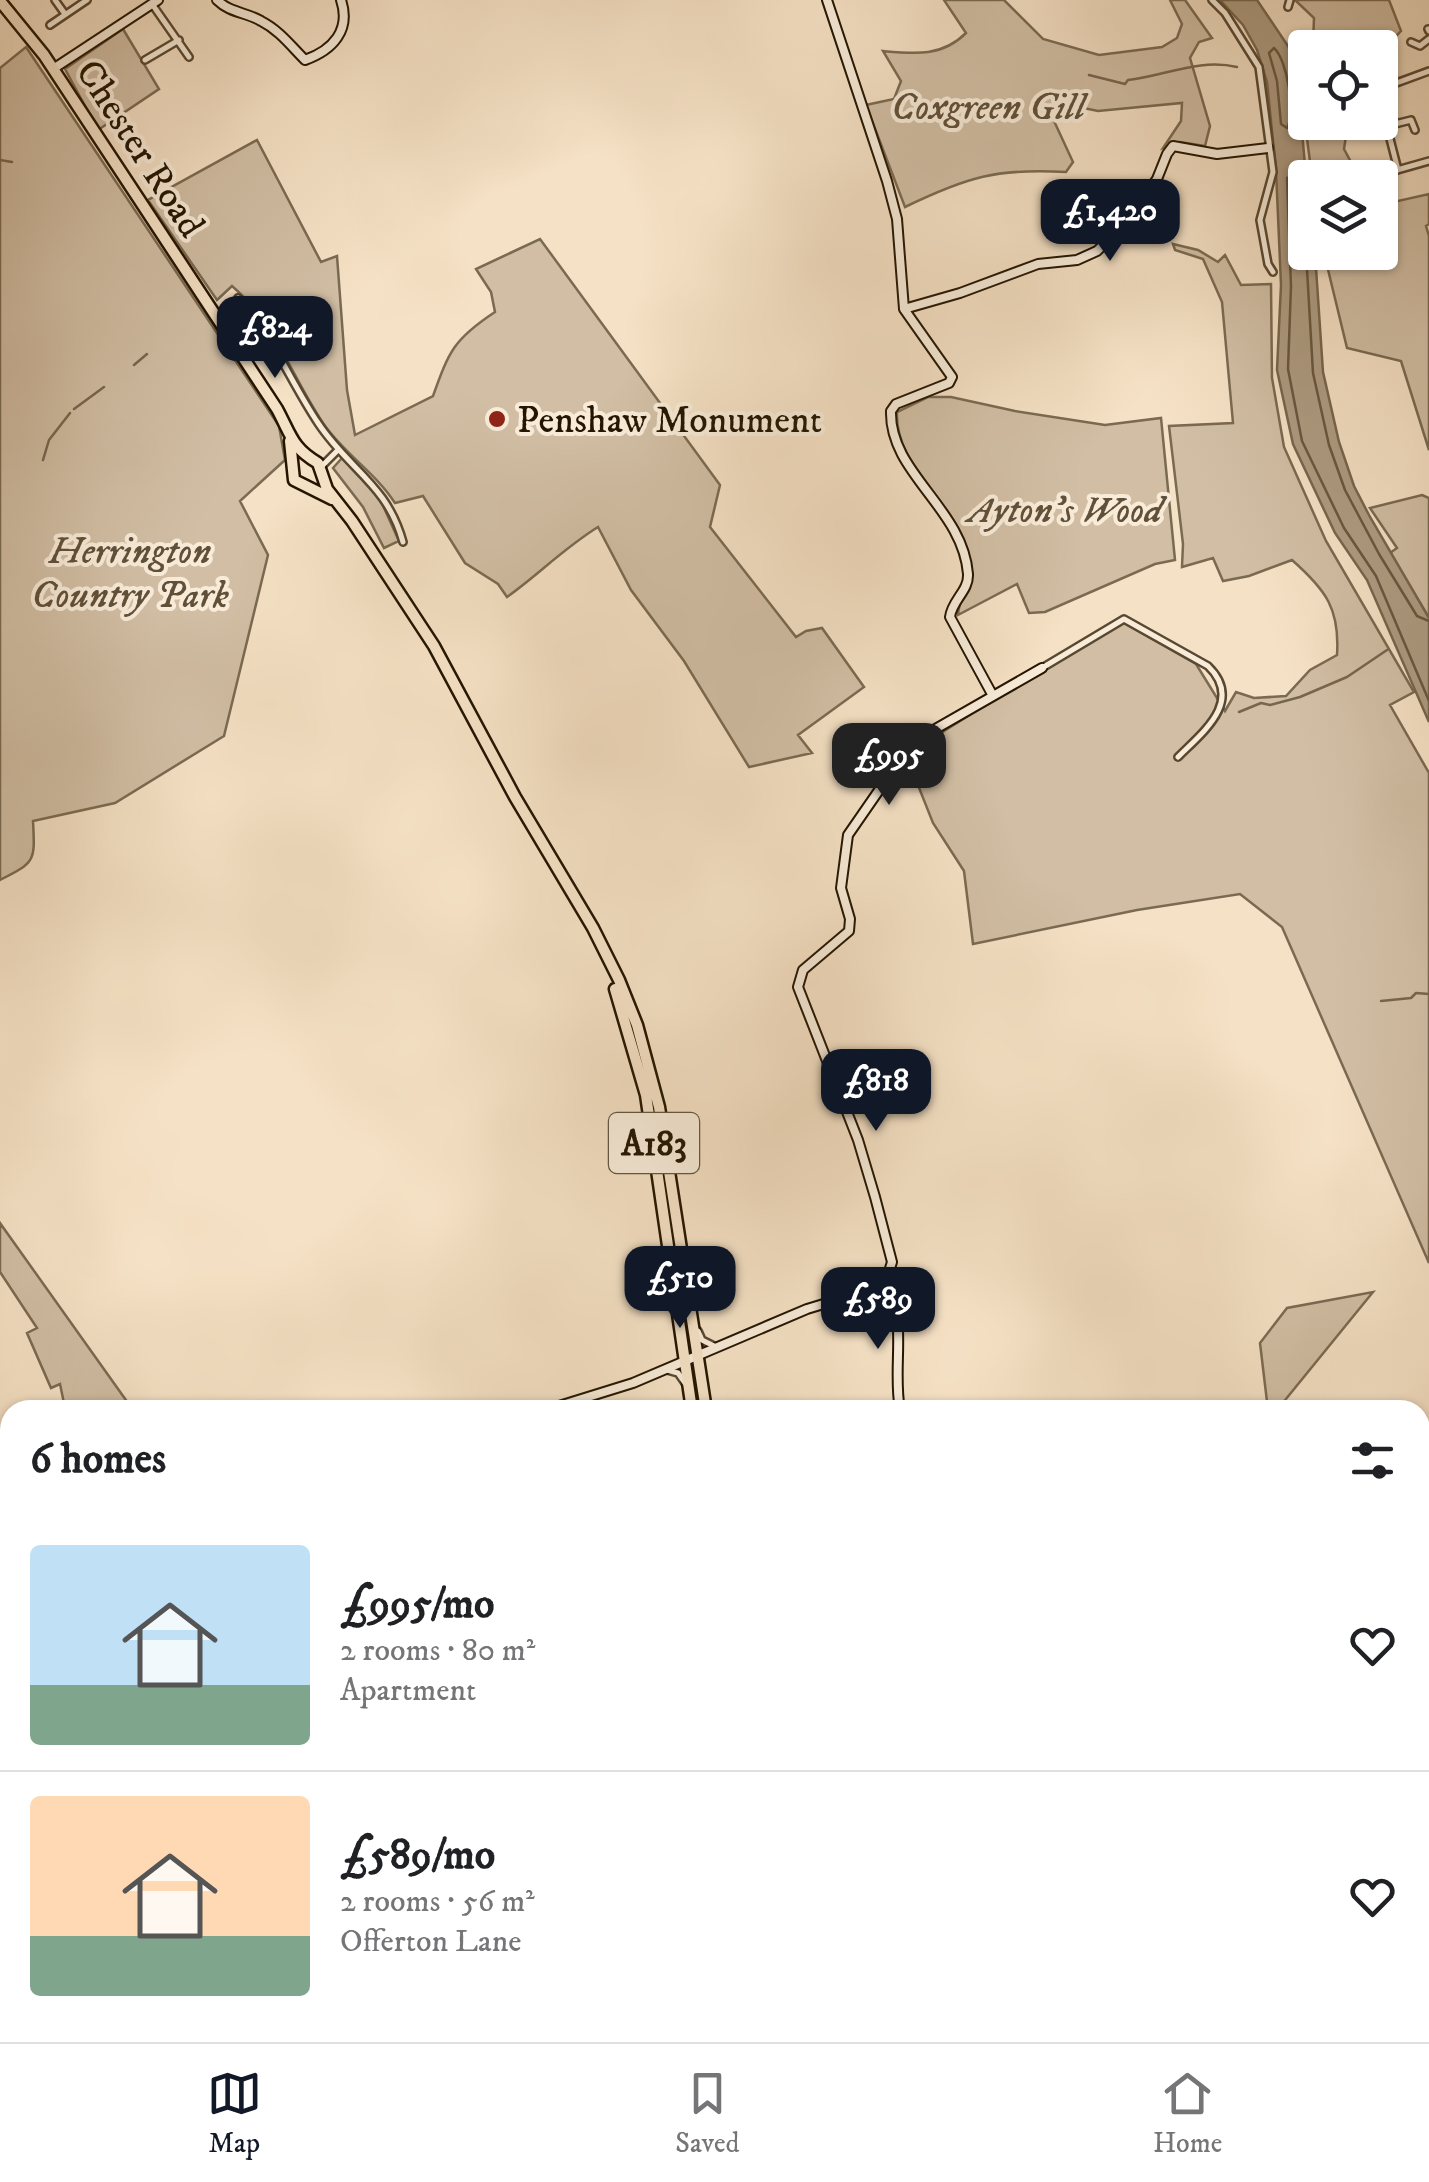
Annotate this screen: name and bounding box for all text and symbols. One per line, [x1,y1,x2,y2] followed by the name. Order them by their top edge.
[1288,30,1398,270] map controls
[1288,30,1398,140] button: locate
[64,51,215,247] street label: Chester Road
[891,84,1089,132] park label: Coxgreen Gill
[1288,160,1398,270] button: layers
[1029,179,1191,264] pin: £1,420
[1063,191,1157,231] text: £1,420
[216,296,334,381] pin: £824
[239,308,311,348] text: £824
[517,397,822,445] place label: Penshaw Monument
[486,408,508,430] marker: Penshaw Monument
[964,487,1167,535] park label: Ayton's Wood
[31,528,229,620] park label: Herrington Country Park
[830,723,948,808] pin: £995
[854,735,924,775] text: £995
[817,1049,935,1134] pin: £818
[843,1061,909,1101] text: £818
[609,1113,699,1173] road number: A183
[621,1246,739,1331] pin: £510
[647,1258,713,1298] text: £510
[819,1267,937,1352] pin: £589
[843,1279,913,1319] text: £589
[1345,1433,1400,1488] icon: filters
[30,1434,166,1486] text: 6 homes
[340,1579,494,1631] text: £995/mo
[110,1585,230,1705] icon: home
[1345,1618,1400,1673] icon: heart
[340,1631,535,1671] text: 2 rooms · 80 m²
[340,1671,476,1711] text: Apartment
[340,1830,495,1882] text: £589/mo
[110,1836,230,1956] icon: home
[1345,1869,1400,1924] icon: heart
[340,1882,535,1922] text: 2 rooms · 56 m²
[340,1922,522,1962] text: Offerton Lane
[207,2066,262,2161] tab: Map
[675,2066,740,2161] tab: Saved
[1153,2066,1222,2161] tab: Home

